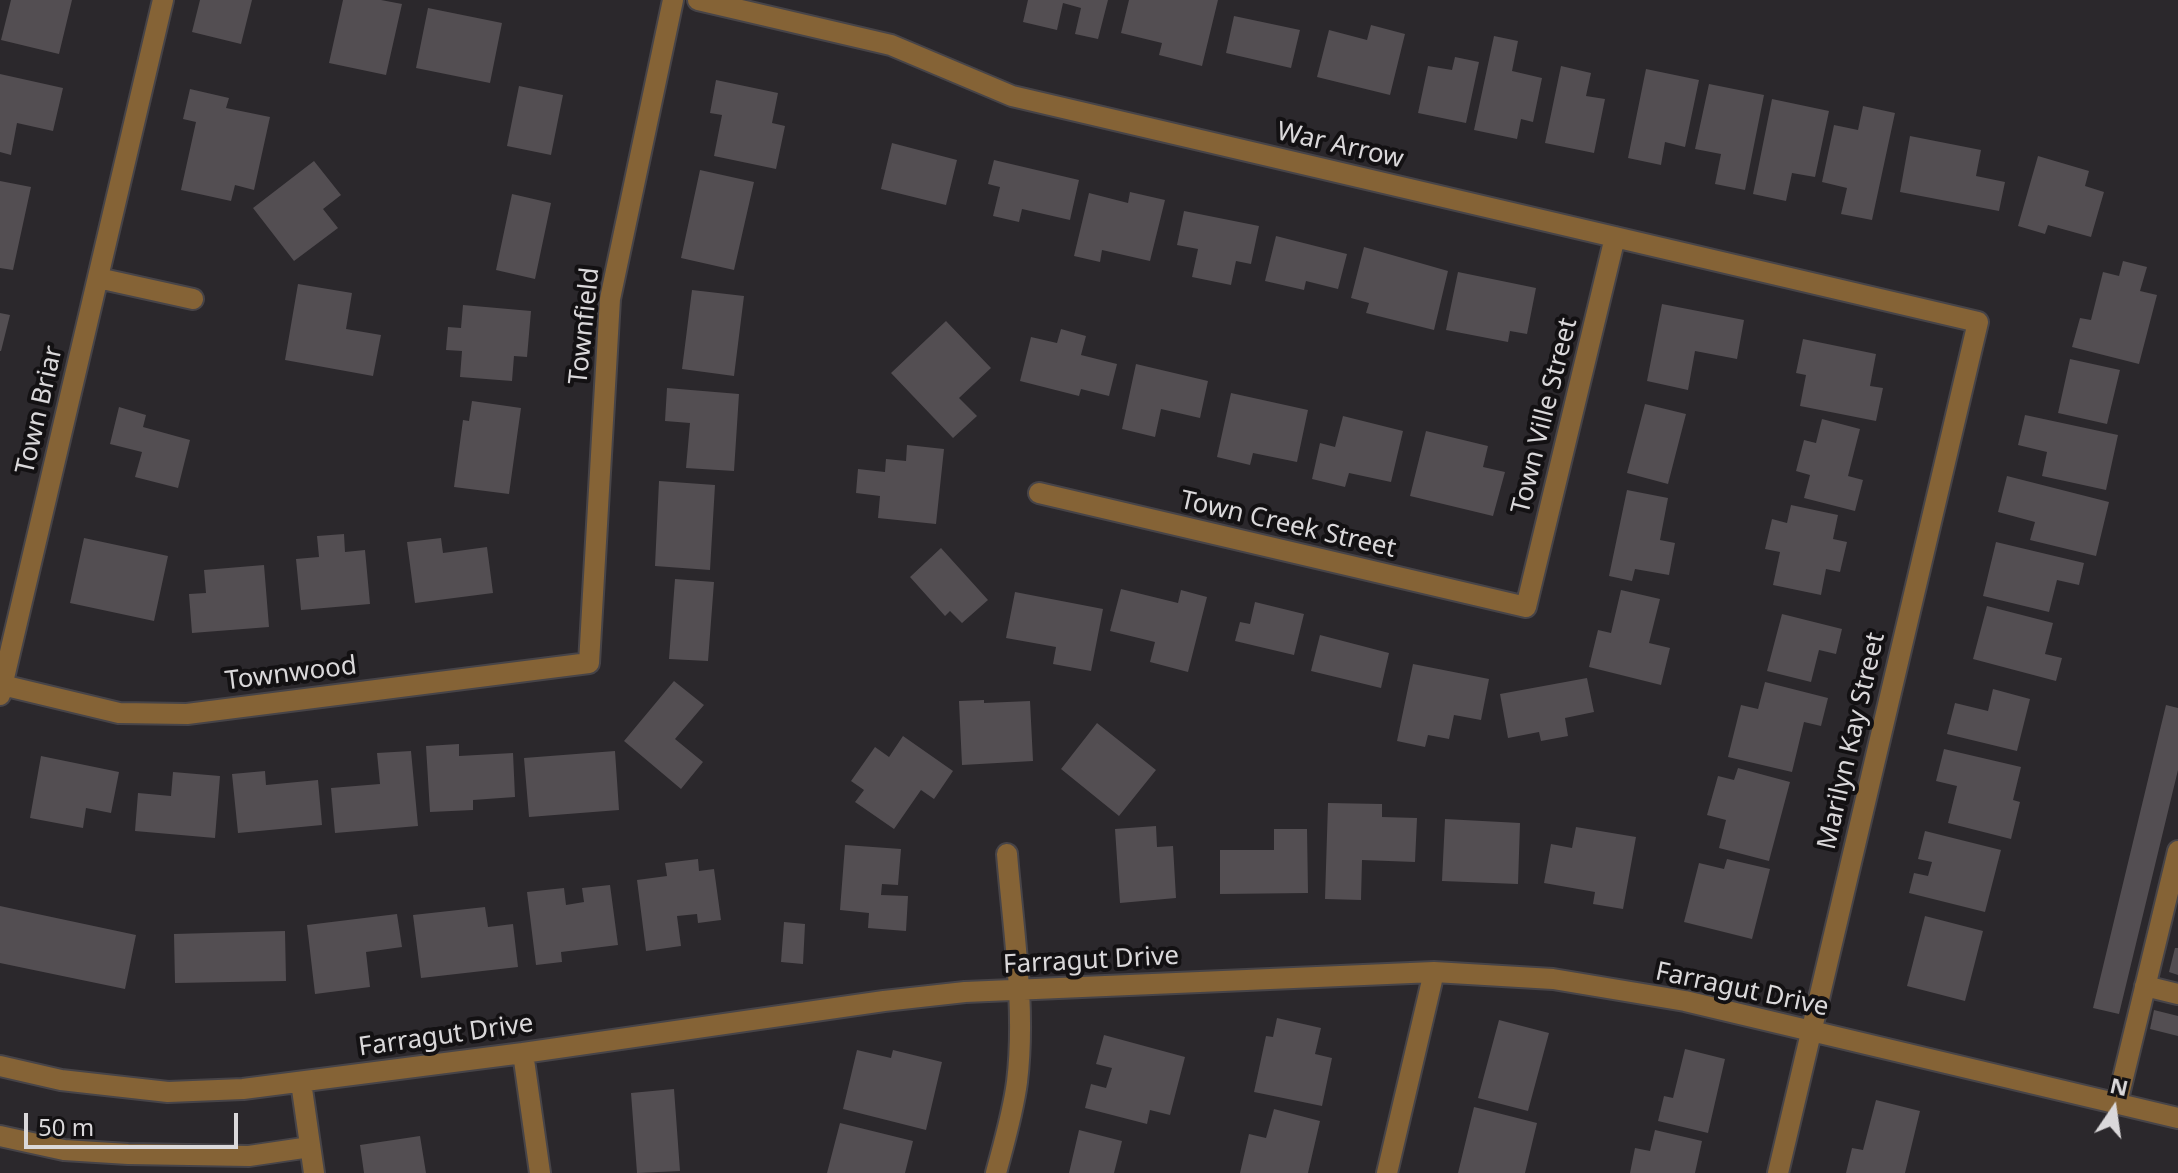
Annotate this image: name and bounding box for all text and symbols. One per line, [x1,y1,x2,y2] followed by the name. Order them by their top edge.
[1274,116,1406,176] street label: War Arrow
[563,266,607,386] street label: Townfield
[1506,315,1584,517] street label: Town Ville Street
[10,343,70,477] street label: Town Briar
[1177,485,1399,565] street label: Town Creek Street
[1812,629,1892,853] street label: Marilyn Kay Street
[223,650,359,698] street label: Townwood
[1002,941,1180,981] street label: Farragut Drive
[1653,956,1831,1024] street label: Farragut Drive
[357,1008,535,1064] street label: Farragut Drive
[2074,1069,2154,1149] north arrow
[2107,1069,2131,1102] text: N
[28,1097,242,1147] scale bar
[38,1110,94,1143] text: 50 m

